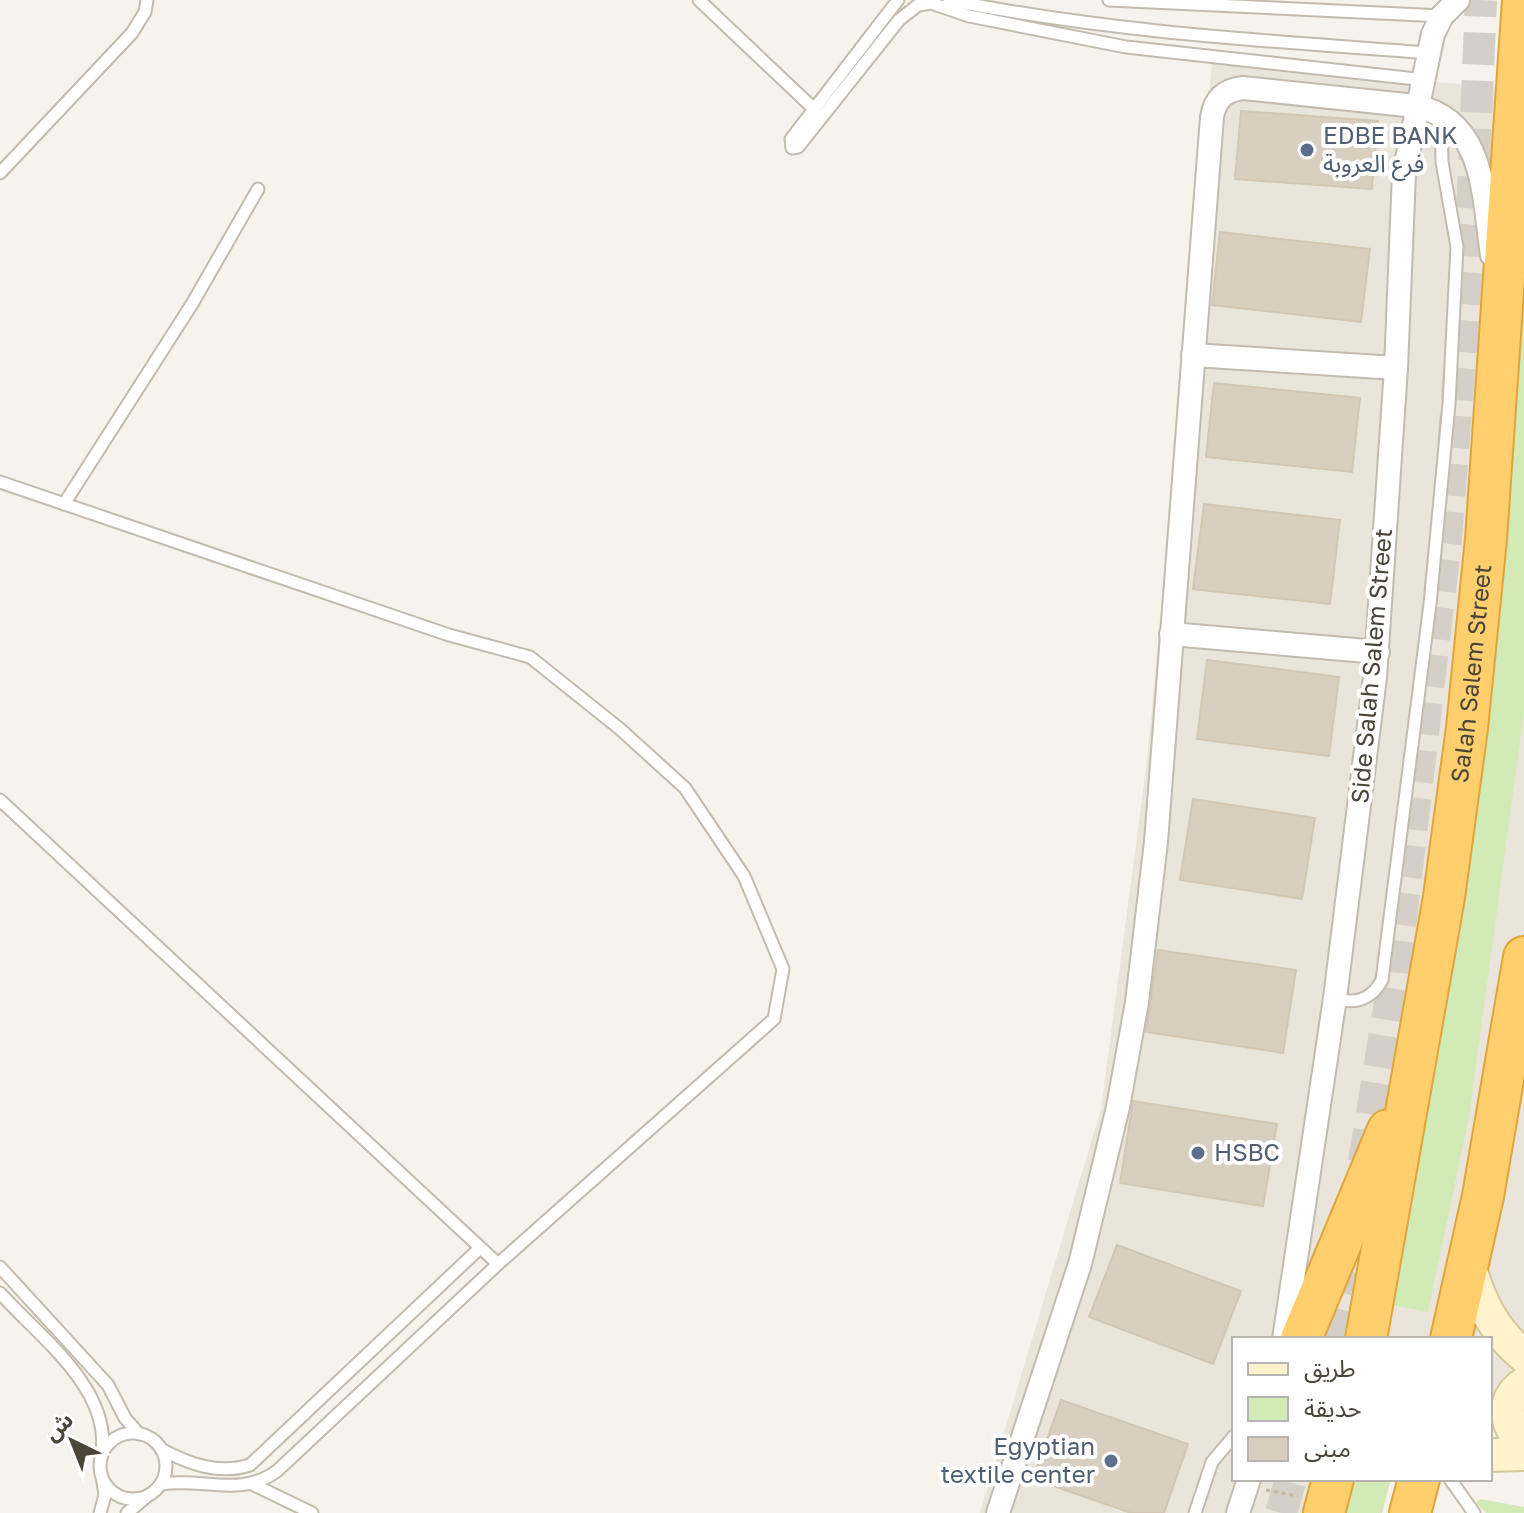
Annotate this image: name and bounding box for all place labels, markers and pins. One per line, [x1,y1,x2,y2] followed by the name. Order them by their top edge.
[1323,120,1458,181] place label: EDBE BANK فرع العروبة
[1298,141,1316,159] marker: EDBE BANK فرع العروبة
[1214,1137,1280,1166] place label: HSBC
[1189,1144,1207,1162] marker: HSBC
[940,1431,1095,1488] place label: Egyptian textile center
[1102,1452,1120,1470] marker: Egyptian textile center

